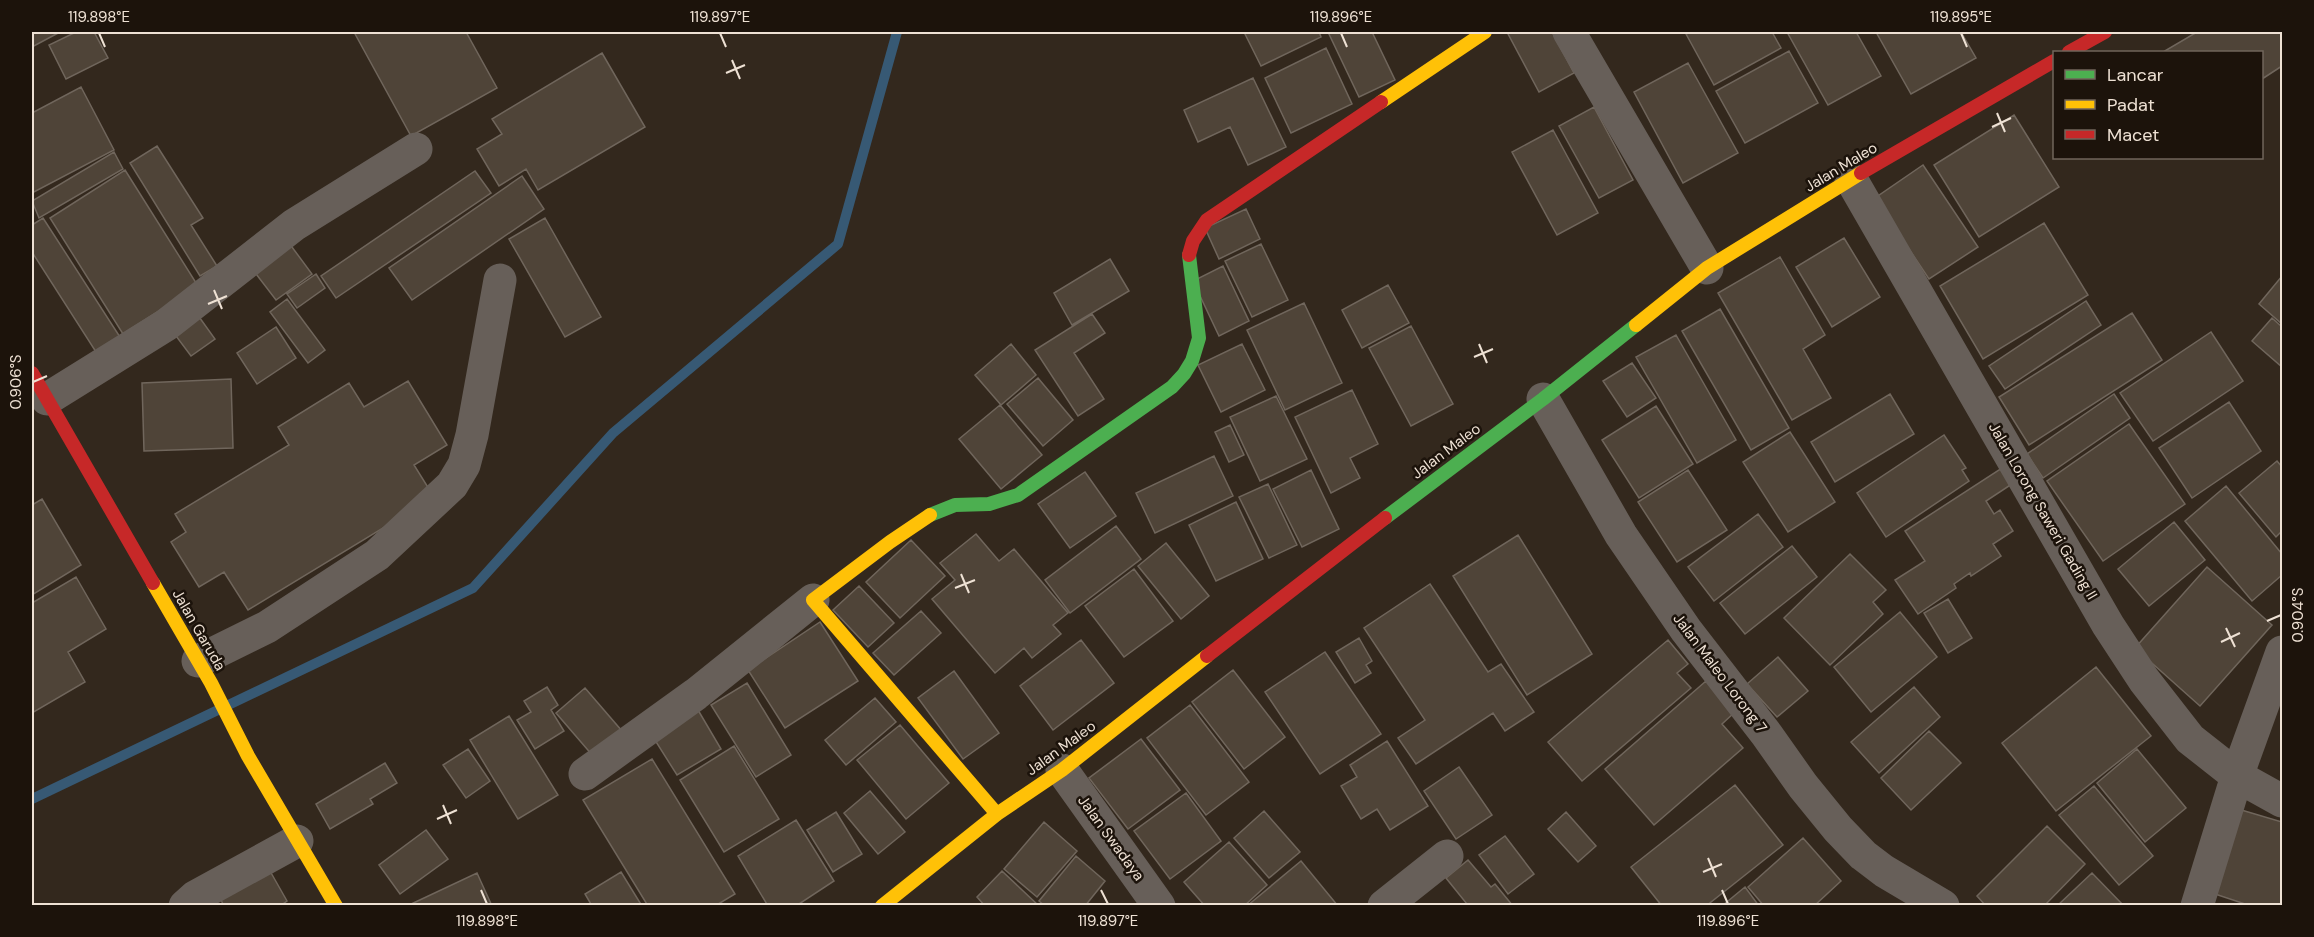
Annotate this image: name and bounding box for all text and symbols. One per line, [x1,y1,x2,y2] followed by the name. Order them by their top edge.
[68,7,130,27] text: 119.898°E
[690,7,750,27] text: 119.897°E
[1310,7,1372,27] text: 119.896°E
[1930,7,1992,27] text: 119.895°E
[2053,51,2263,159] legend
[2107,63,2164,87] text: Lancar
[2107,93,2155,117] text: Padat
[2107,123,2159,147] text: Macet
[1801,137,1881,197] street label: Jalan Maleo
[6,354,26,410] text: 0.906°S
[1408,418,1485,483] street label: Jalan Maleo
[1984,419,2102,603] street label: Jalan Lorong Saweri Gading II
[168,586,230,674] street label: Jalan Garuda
[2288,587,2308,642] text: 0.904°S
[1668,609,1772,737] street label: Jalan Maleo Lorong 7
[1022,716,1100,780] street label: Jalan Maleo
[1073,791,1149,885] street label: Jalan Swadaya
[456,911,518,931] text: 119.898°E
[1078,911,1138,931] text: 119.897°E
[1697,911,1759,931] text: 119.896°E

